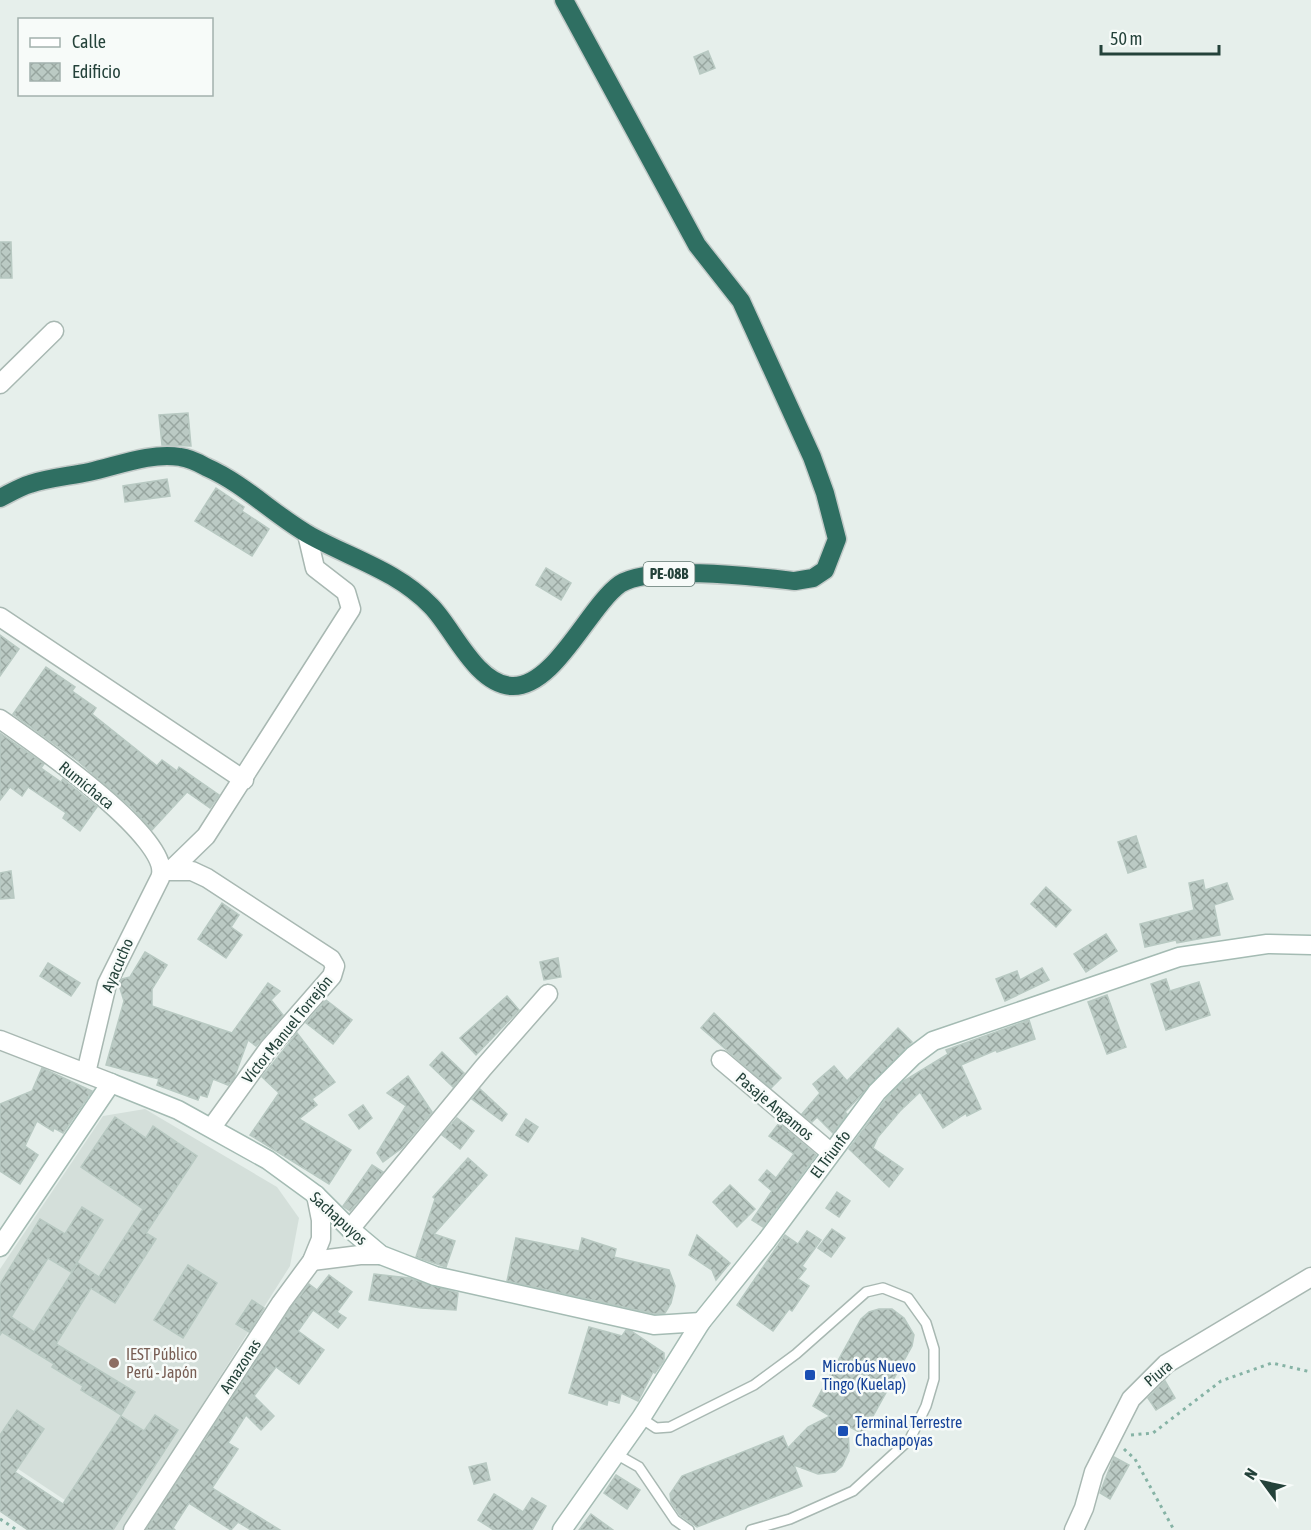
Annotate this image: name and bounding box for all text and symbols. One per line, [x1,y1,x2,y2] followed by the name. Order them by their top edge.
[18,18,213,96] legend
[1101,18,1220,56] scale bar
[1110,28,1142,49] text: 50 m
[72,31,106,52] text: Calle
[72,61,121,82] text: Edificio
[644,562,694,586] road number: PE-08B
[56,757,118,813] street label: Rumichaca
[98,935,137,995] street label: Ayacucho
[238,972,337,1087] street label: Víctor Manuel Torrejón
[732,1068,818,1145] street label: Pasaje Angamos
[806,1127,854,1181] street label: El Triunfo
[306,1188,371,1249] street label: Sachapuyos
[216,1335,264,1396] street label: Amazonas
[126,1345,197,1382] place label: IEST Público Perú - Japón
[107,1356,121,1370] marker: IEST Público Perú - Japón
[1140,1356,1176,1390] street label: Piura
[822,1357,916,1394] place label: Microbús Nuevo Tingo (Kuelap)
[803,1368,817,1382] marker: Microbús Nuevo Tingo (Kuelap)
[855,1413,962,1450] place label: Terminal Terrestre Chachapoyas
[836,1424,850,1438] marker: Terminal Terrestre Chachapoyas
[1233,1452,1293,1512] north arrow
[1240,1465,1261,1483] text: N

